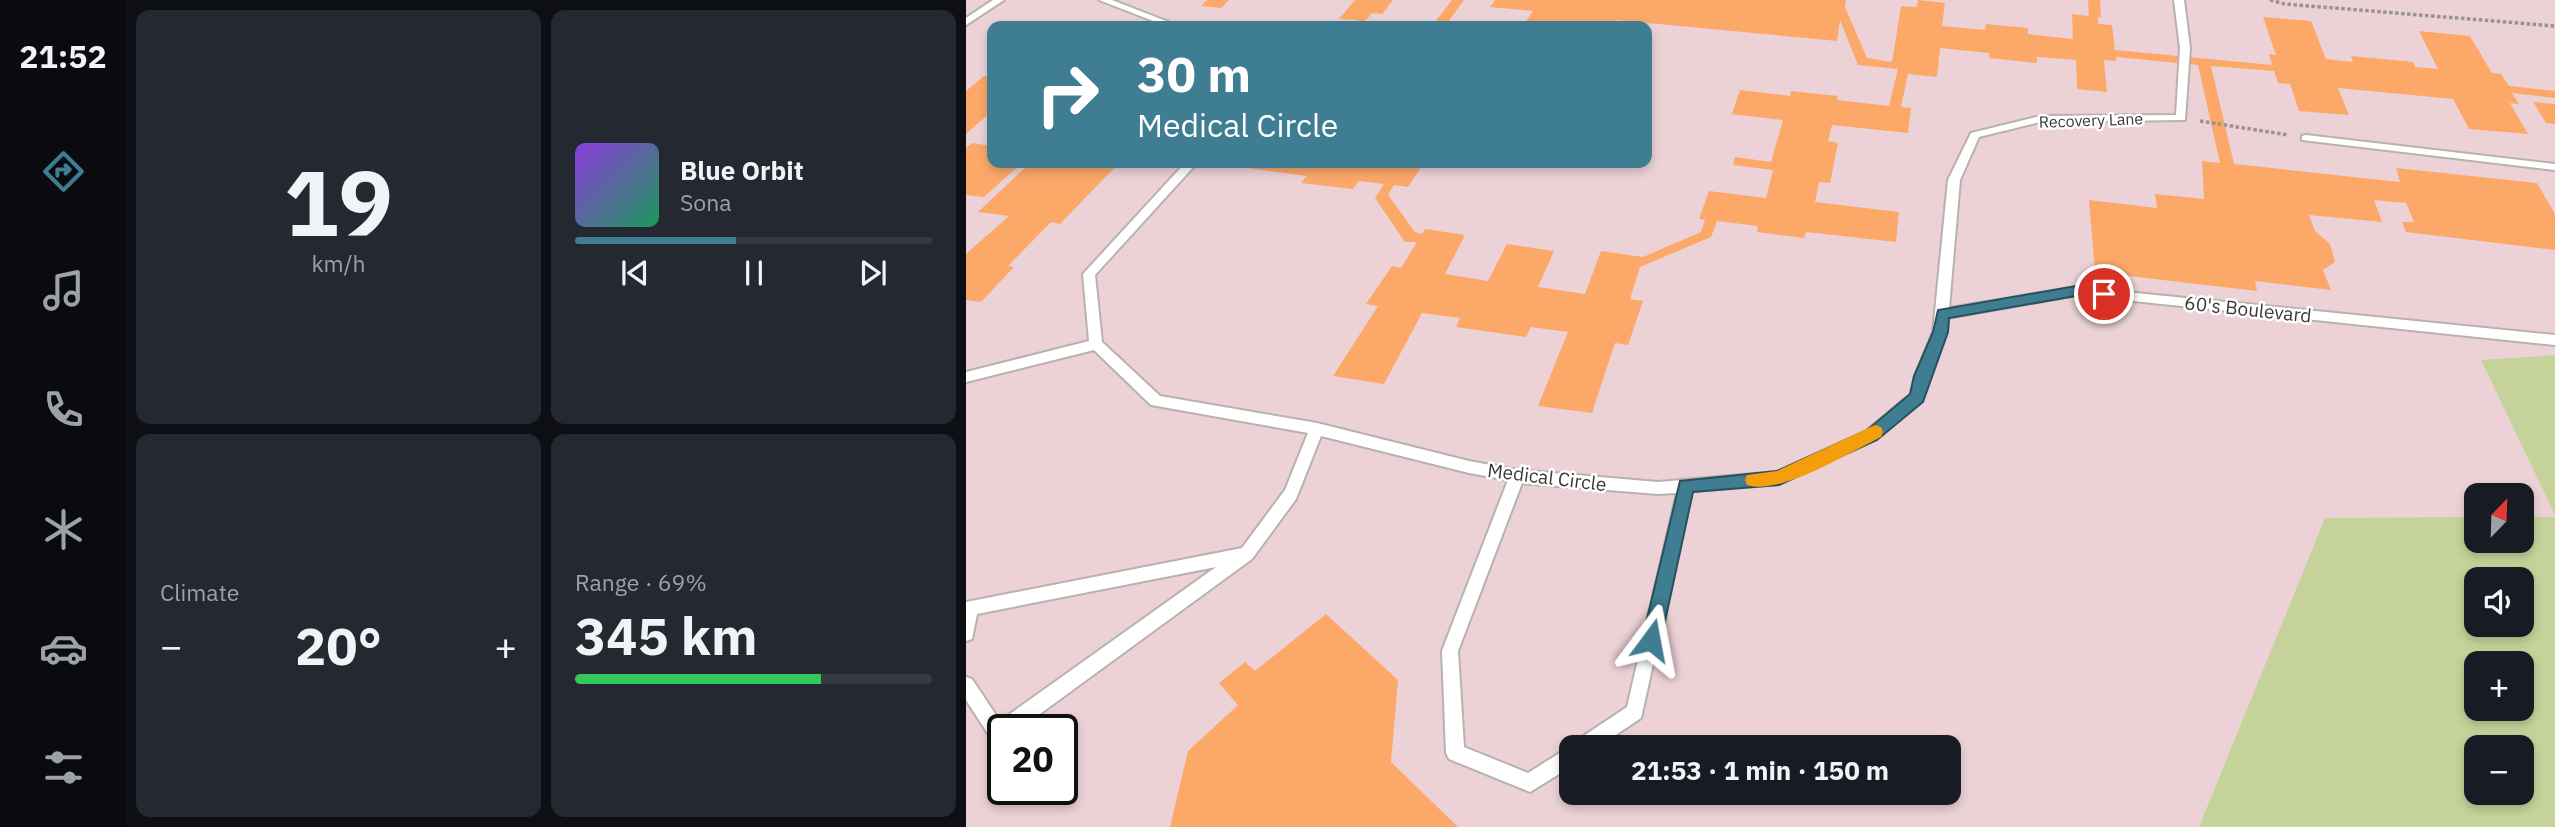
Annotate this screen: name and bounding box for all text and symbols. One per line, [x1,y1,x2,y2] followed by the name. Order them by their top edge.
[19,35,107,77] text: 21:52
[1137,42,1251,105] text: 30 m
[1022,49,1113,140] icon: right
[1137,104,1338,146] text: Medical Circle
[2039,108,2144,132] street label: Recovery Lane
[284,143,393,261] text: 19
[39,147,88,196] icon: directions
[680,153,804,187] text: Blue Orbit
[680,187,732,217] text: Sona
[311,248,366,278] text: km/h
[616,254,654,292] icon: previous
[735,254,773,292] icon: pause
[854,254,892,292] icon: next
[2074,264,2134,324] pin
[39,266,88,315] icon: music
[2085,275,2123,313] icon: arrive
[2183,290,2313,328] street label: 60's Boulevard
[39,385,88,434] icon: phone
[1486,458,1608,496] street label: Medical Circle
[2464,483,2534,553] north arrow
[2464,483,2534,805] map controls
[39,505,88,554] icon: climate
[575,567,707,597] text: Range · 69%
[2464,567,2534,637] button: sound
[160,577,239,607] text: Climate
[575,602,757,669] text: 345 km
[1614,603,1688,677] position arrow
[295,612,382,679] text: 20°
[160,621,183,670] text: −
[494,621,517,670] text: +
[39,624,88,673] icon: car
[2464,651,2534,721] button: +
[987,714,1078,805] speed limit sign: 20
[2464,735,2534,805] button: −
[39,743,88,792] icon: filters
[1631,753,1889,787] text: 21:53 · 1 min · 150 m

